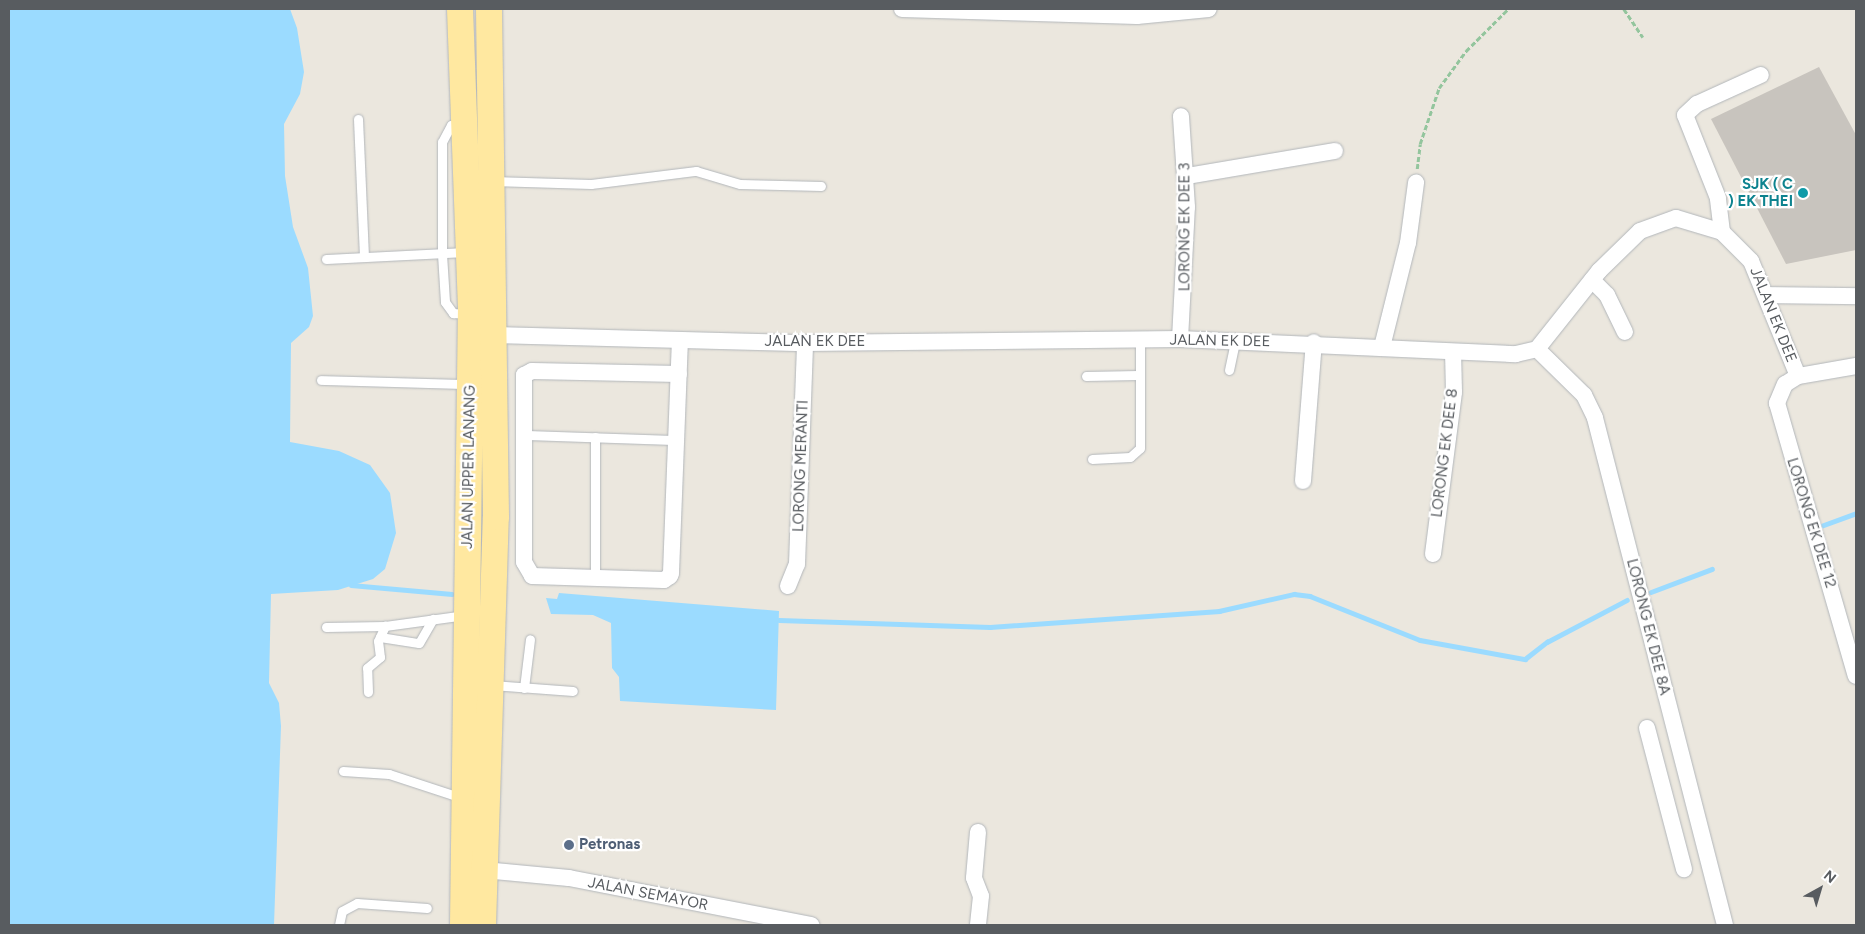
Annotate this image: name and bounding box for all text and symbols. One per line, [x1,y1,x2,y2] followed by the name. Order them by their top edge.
[1176,163,1194,291] street label: LORONG EK DEE 3
[1728,175,1793,210] place label: SJK ( C ) EK THEI
[1797,187,1809,199] marker: SJK ( C ) EK THEI
[1746,265,1800,365] street label: JALAN EK DEE
[1169,331,1271,351] street label: JALAN EK DEE
[765,333,865,351] street label: JALAN EK DEE
[459,385,479,549] street label: JALAN UPPER LANANG
[1428,388,1462,518] street label: LORONG EK DEE 8
[790,400,812,532] street label: LORONG MERANTI
[1783,456,1839,590] street label: LORONG EK DEE 12
[1622,557,1674,697] street label: LORONG EK DEE 8A
[579,836,640,854] place label: Petronas
[563,839,575,851] marker: Petronas
[1795,864,1845,914] north arrow
[1820,867,1839,887] text: N
[586,874,710,914] street label: JALAN SEMAYOR

